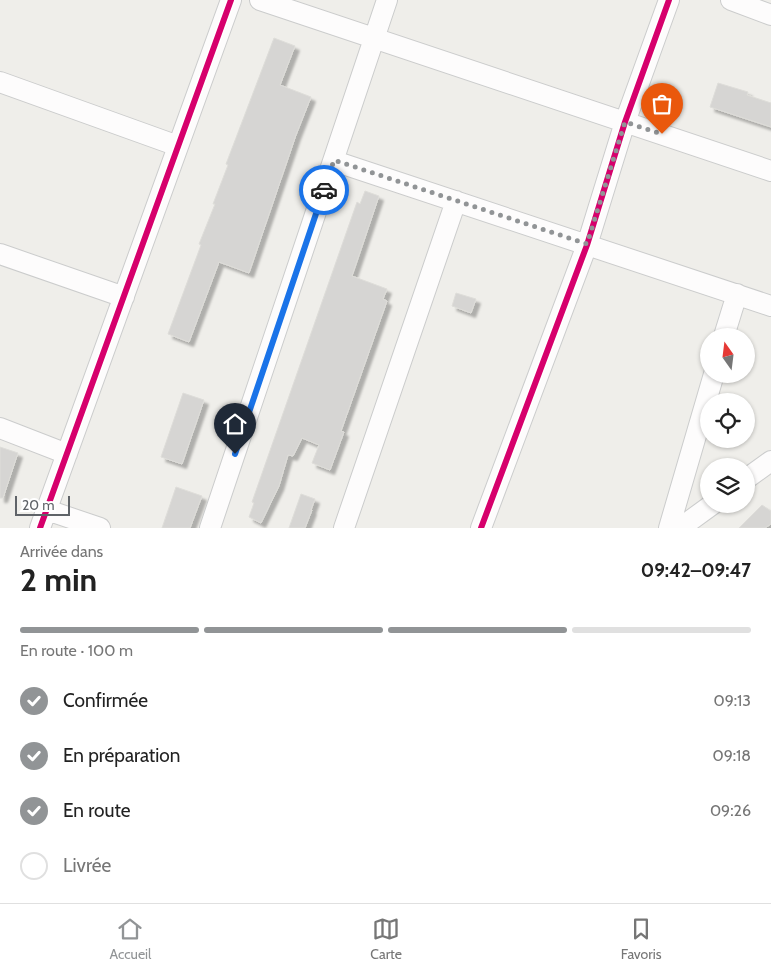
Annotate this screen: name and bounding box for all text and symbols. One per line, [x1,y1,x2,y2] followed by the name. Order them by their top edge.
[641,83,683,134] pin
[648,90,676,118] icon: bag
[299,165,349,215] courier
[310,176,338,204] icon: car
[700,328,755,382] north arrow
[700,328,755,513] map controls
[700,393,755,448] button: locate
[214,403,256,454] pin
[221,410,249,438] icon: home
[700,458,755,513] button: layers
[15,493,70,516] scale bar
[22,496,55,514] text: 20 m
[20,542,103,561] text: Arrivée dans
[641,559,751,582] text: 09:42–09:47
[20,560,97,599] text: 2 min
[20,641,133,660] text: En route · 100 m
[20,687,48,715] icon: check
[63,689,148,712] text: Confirmée
[714,691,751,710] text: 09:13
[20,742,48,770] icon: check
[63,744,180,767] text: En préparation
[713,746,751,765] text: 09:18
[20,797,48,825] icon: check
[63,799,130,822] text: En route
[710,801,751,820] text: 09:26
[63,854,111,877] text: Livrée
[109,915,151,963] tab: Accueil
[370,915,402,963] tab: Carte
[621,915,662,963] tab: Favoris

